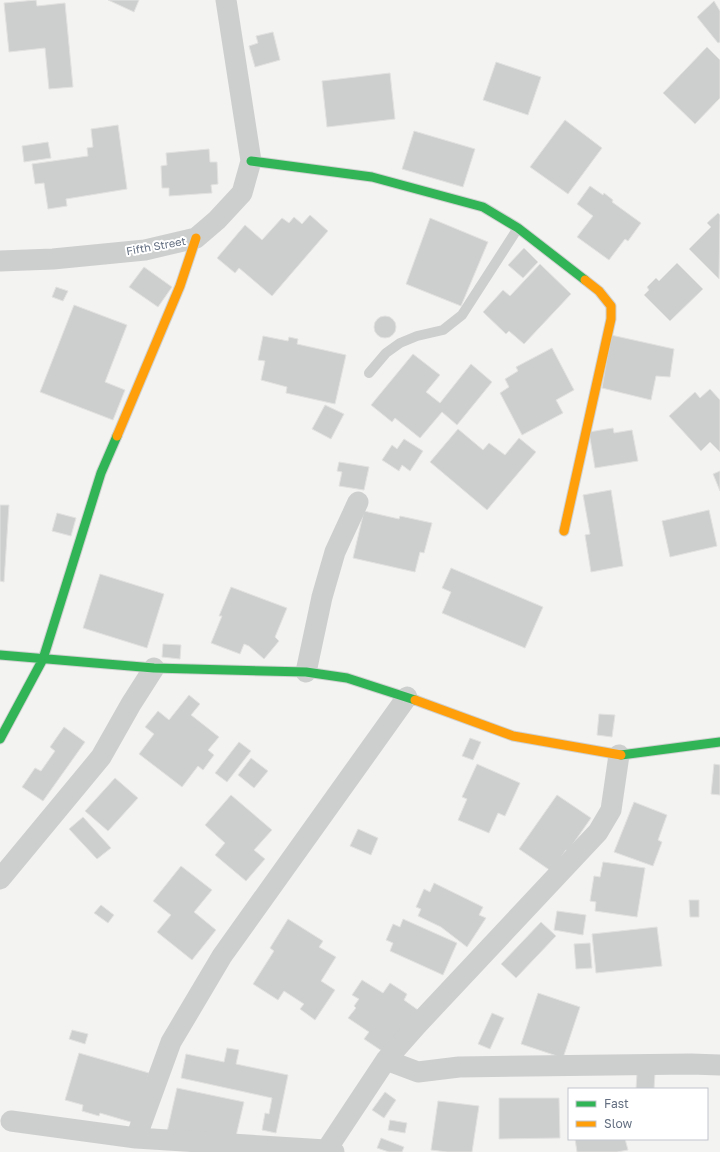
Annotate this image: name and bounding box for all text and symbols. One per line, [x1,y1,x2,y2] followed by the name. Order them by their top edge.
[125,234,187,257] street label: Fifth Street
[568,1088,708,1140] legend
[604,1096,629,1111] text: Fast
[604,1116,632,1131] text: Slow

